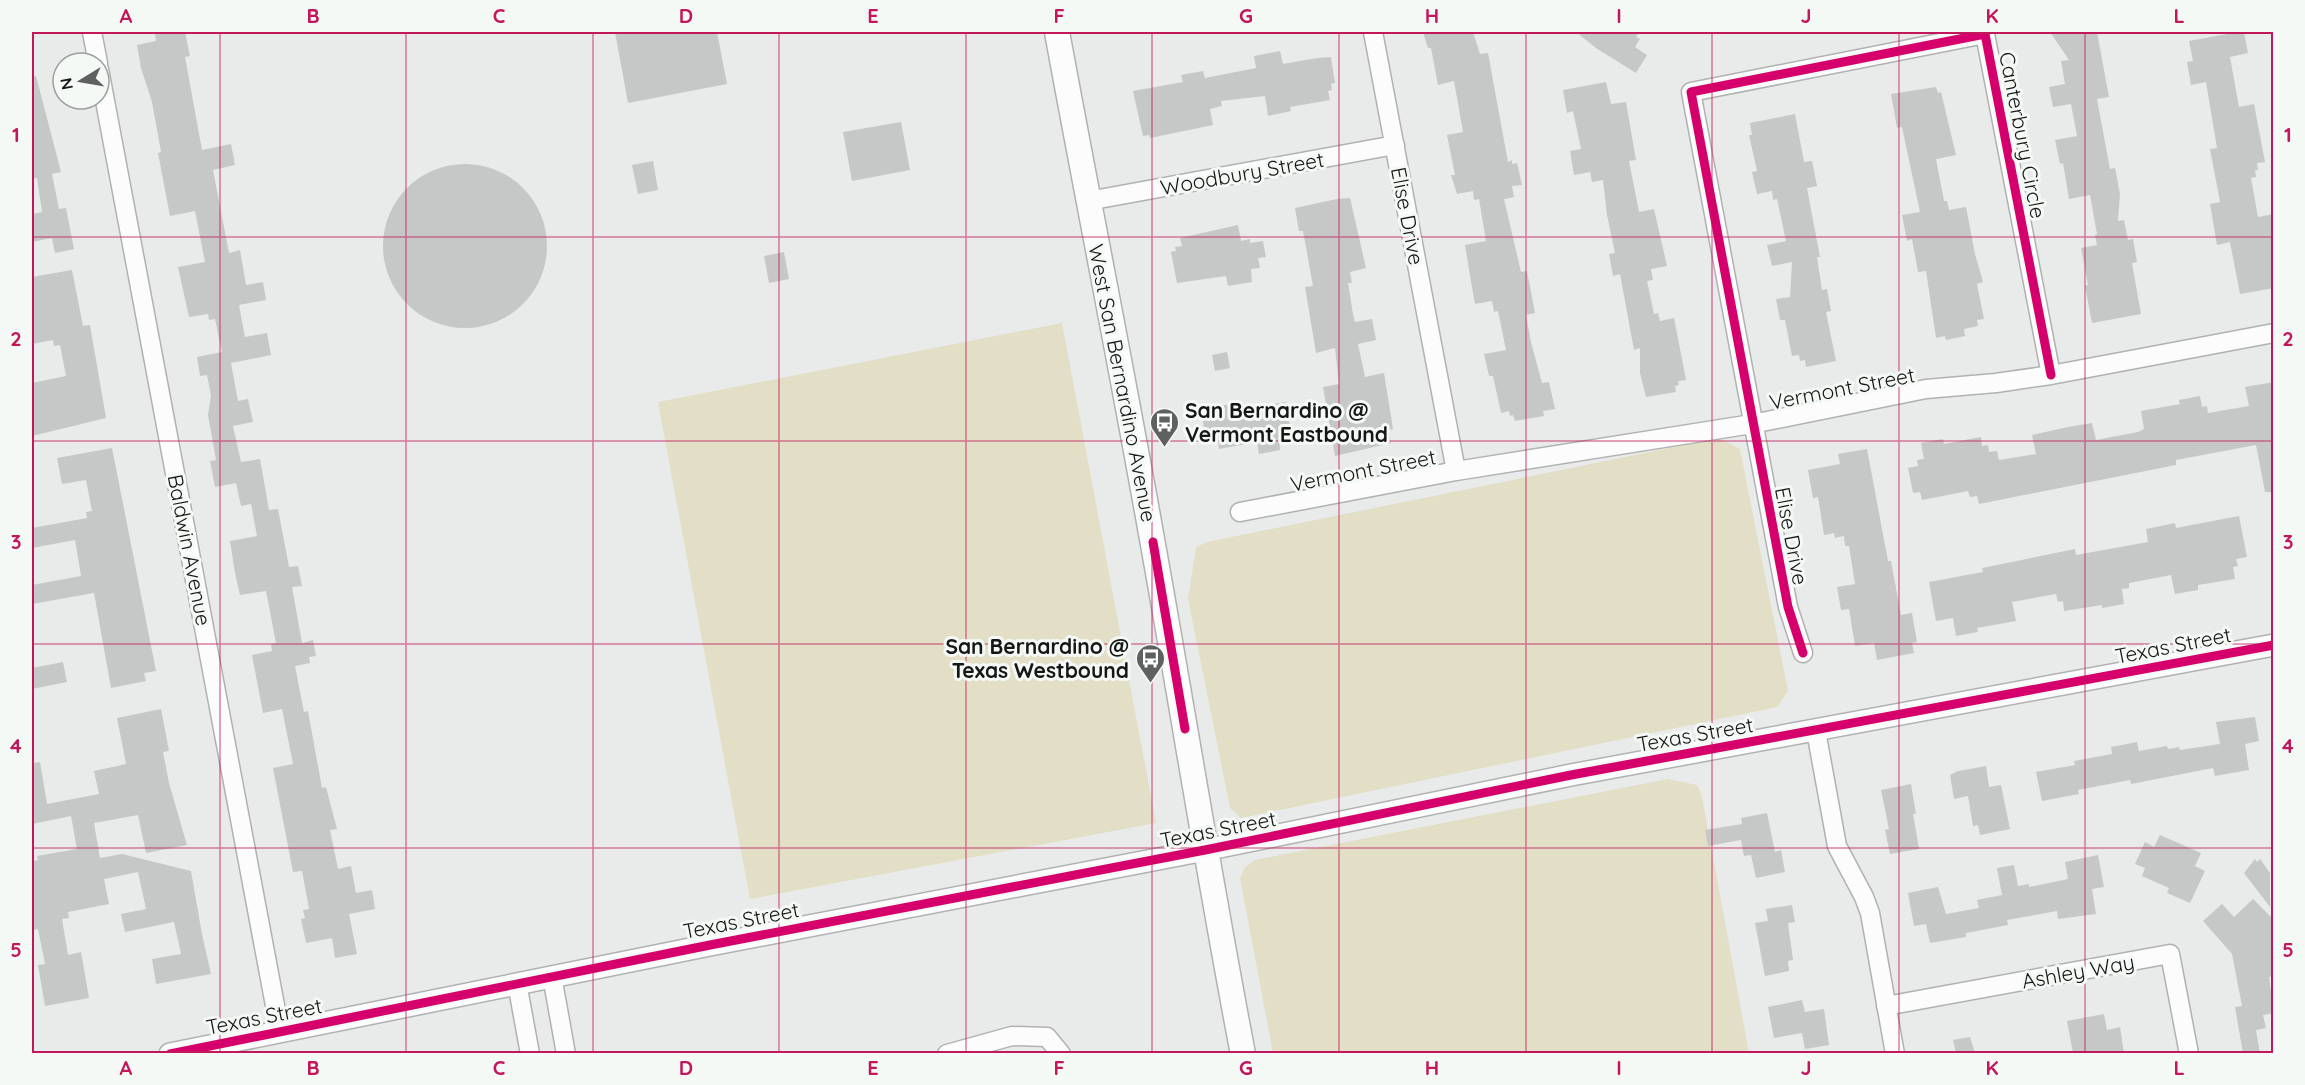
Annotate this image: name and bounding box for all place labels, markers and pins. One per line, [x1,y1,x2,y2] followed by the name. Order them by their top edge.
[1185,397,1388,447] place label: San Bernardino @ Vermont Eastbound
[1148,406,1180,448] bus stop icon: San Bernardino @ Vermont Eastbound
[945,633,1129,683] place label: San Bernardino @ Texas Westbound
[1134,642,1166,684] bus stop icon: San Bernardino @ Texas Westbound

